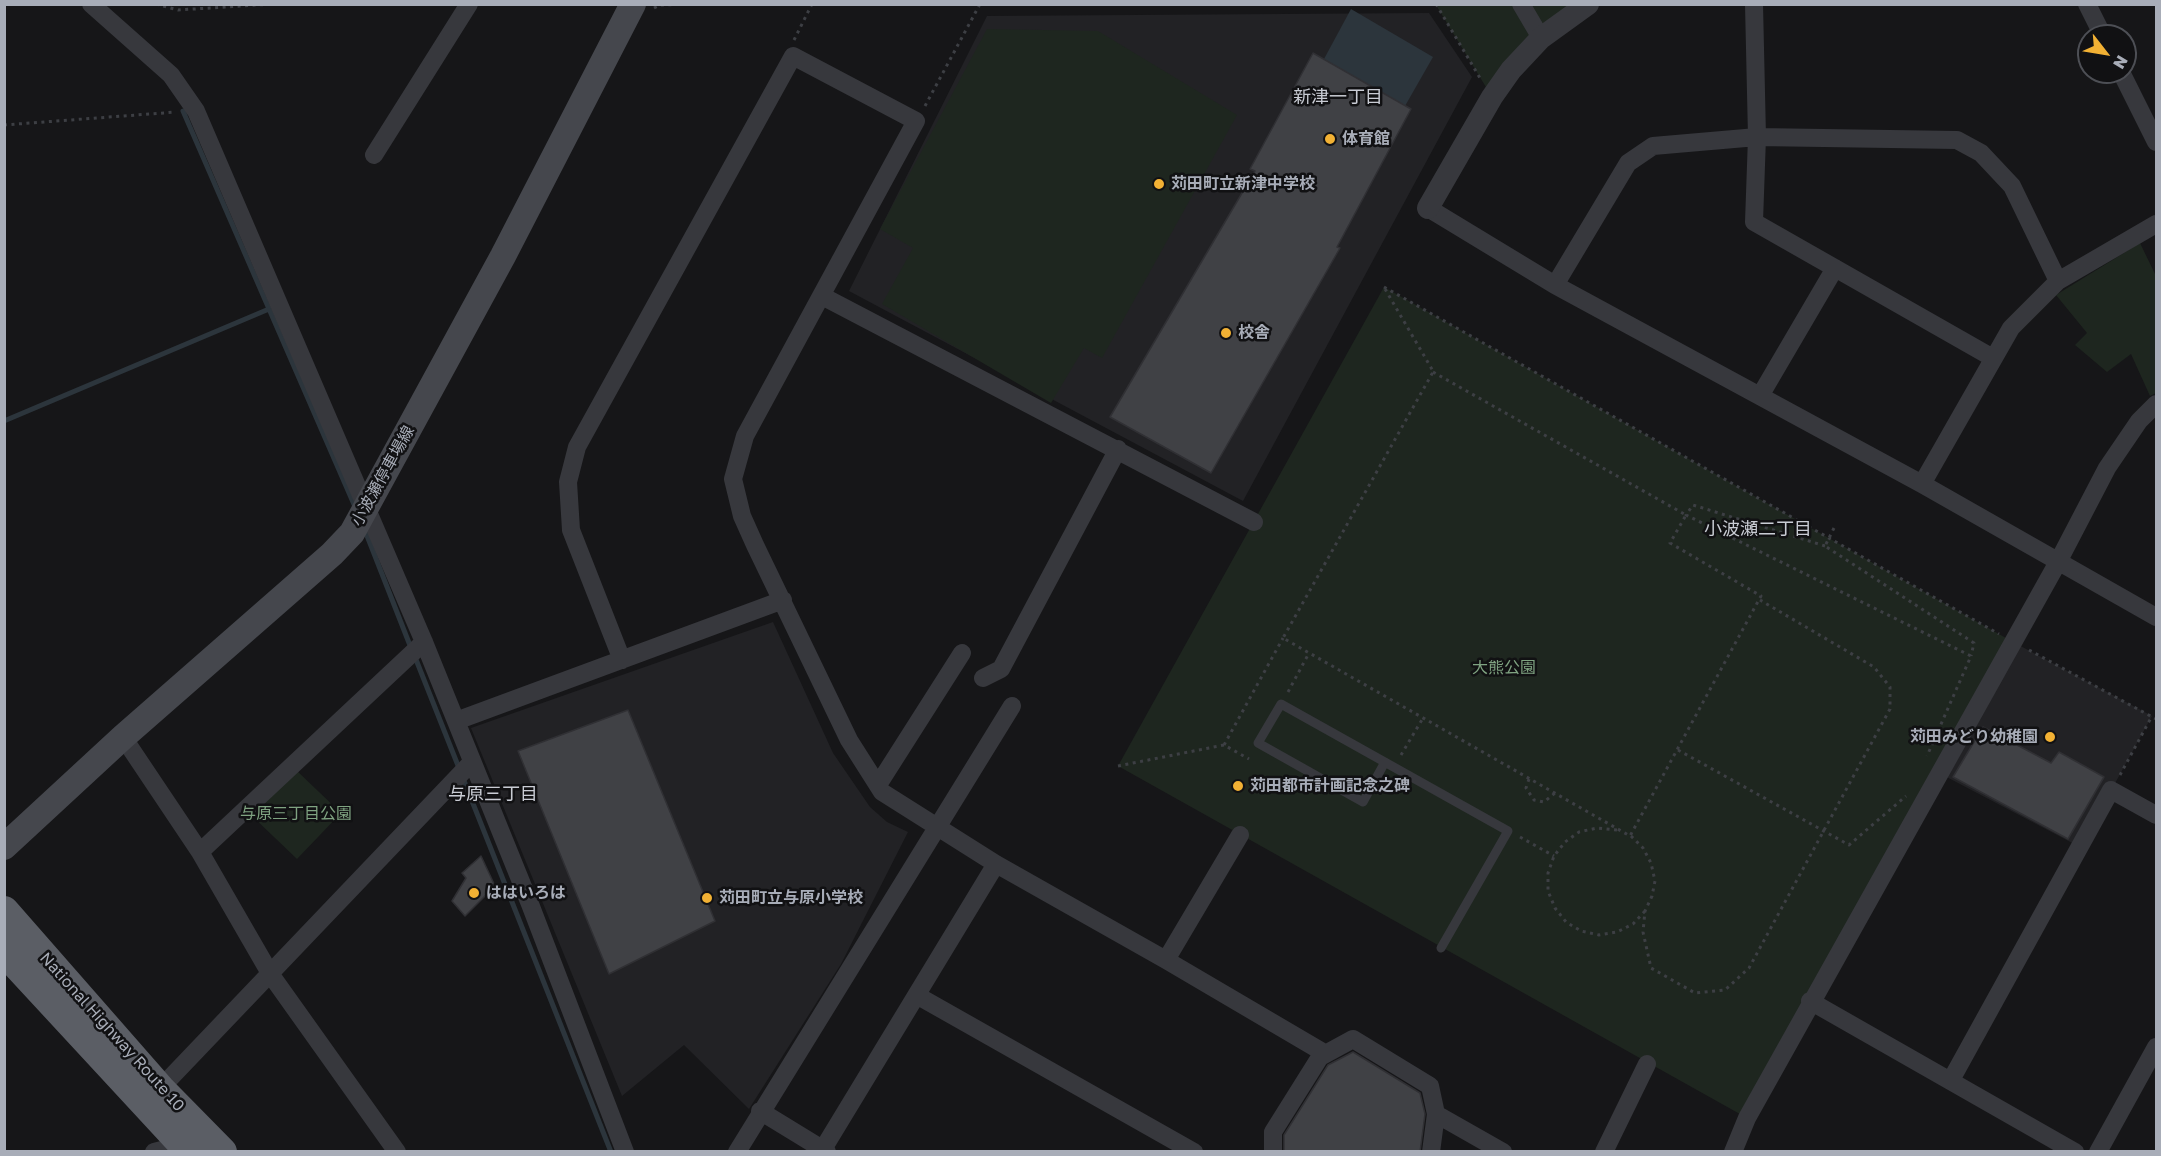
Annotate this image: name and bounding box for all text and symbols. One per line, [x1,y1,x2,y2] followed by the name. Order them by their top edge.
[2077,24,2137,84] north arrow
[2109,52,2132,73] text: N
[1293,86,1383,108] district label: 新津一丁目
[1342,129,1390,149] place label: 体育館
[1323,132,1337,146] marker: 体育館
[1171,174,1315,194] place label: 苅田町立新津中学校
[1152,177,1166,191] marker: 苅田町立新津中学校
[1238,323,1270,343] place label: 校舎
[1219,326,1233,340] marker: 校舎
[347,422,419,530] street label: 小波瀬停車場線
[1704,518,1812,540] district label: 小波瀬二丁目
[1472,658,1536,678] park label: 大熊公園
[1910,727,2038,747] place label: 苅田みどり幼稚園
[2043,730,2057,744] marker: 苅田みどり幼稚園
[1250,776,1410,796] place label: 苅田都市計画記念之碑
[1231,779,1245,793] marker: 苅田都市計画記念之碑
[448,783,538,805] district label: 与原三丁目
[240,804,352,824] park label: 与原三丁目公園
[486,883,566,903] place label: ははいろは
[467,886,481,900] marker: ははいろは
[719,888,863,908] place label: 苅田町立与原小学校
[700,891,714,905] marker: 苅田町立与原小学校
[36,949,188,1115] street label: National Highway Route 10

